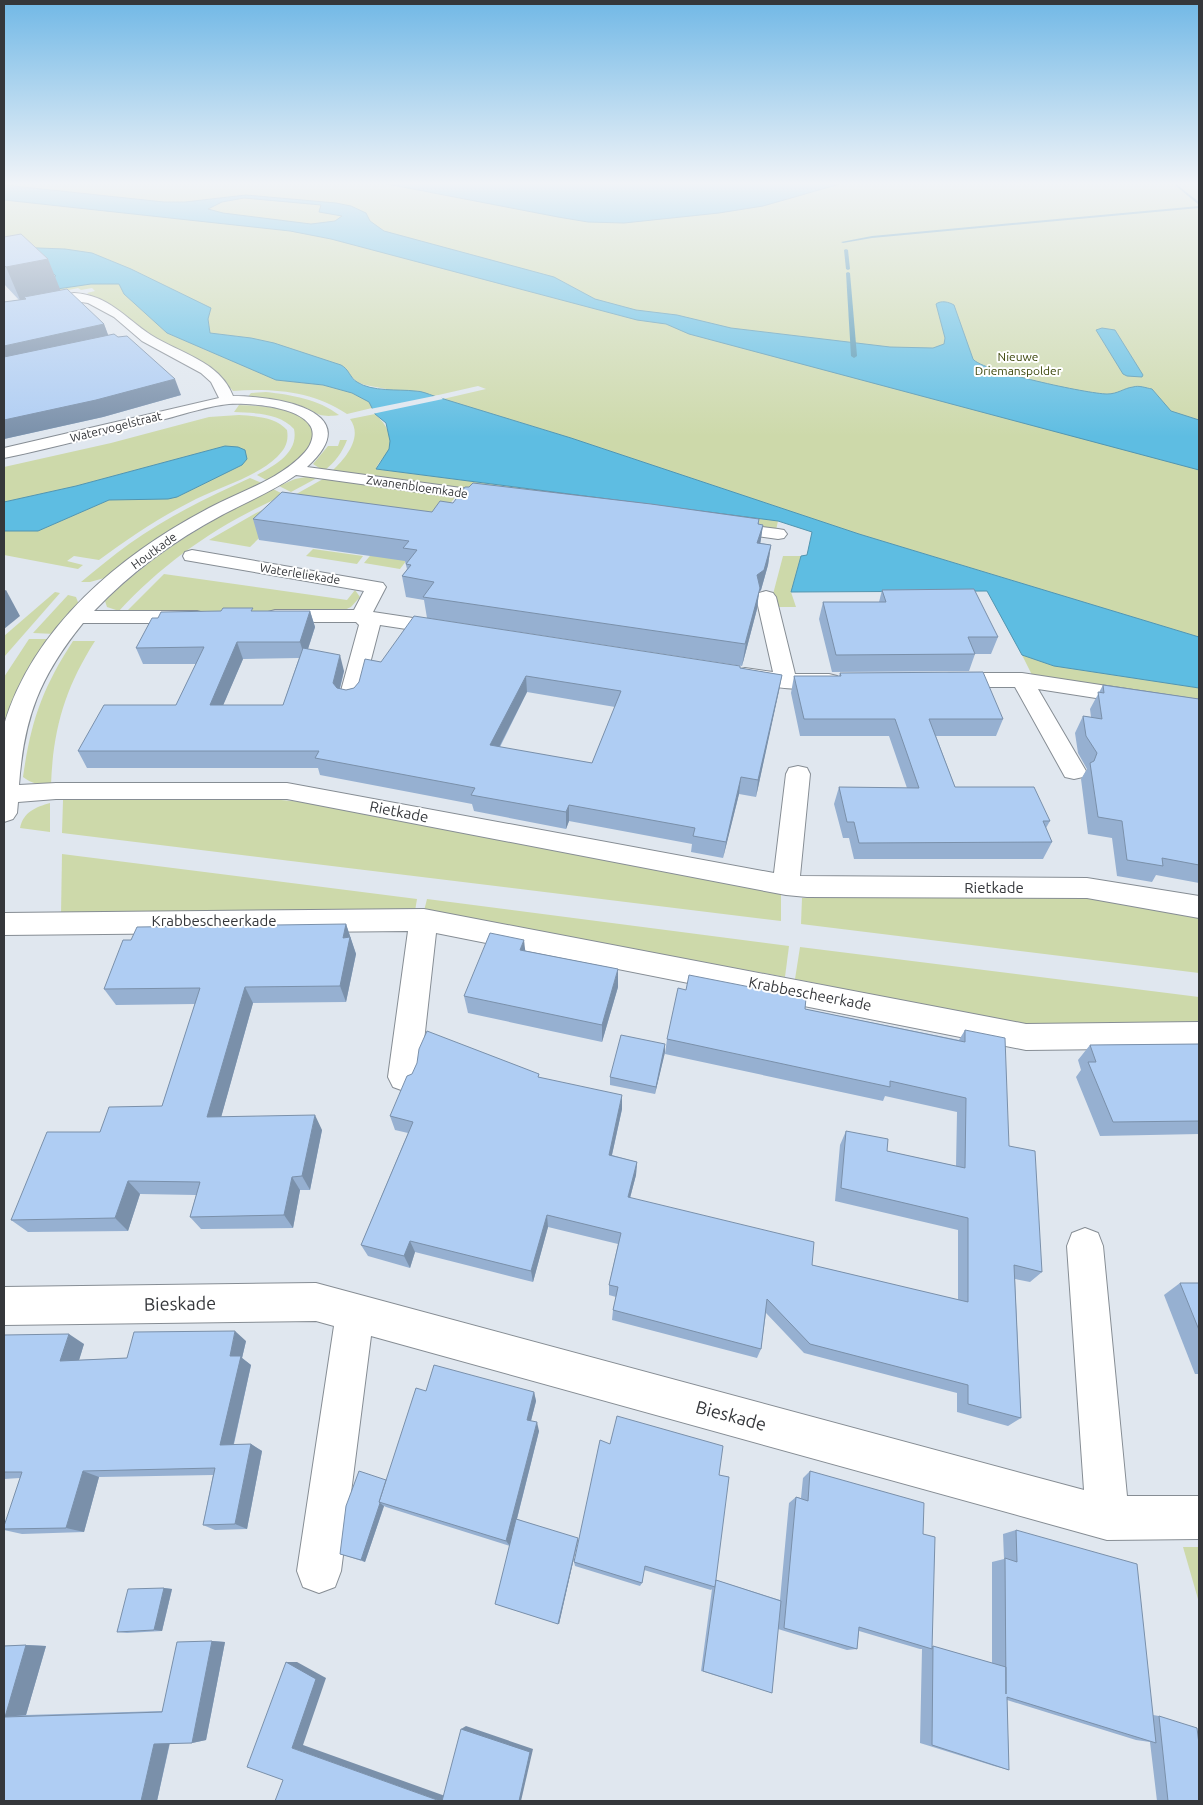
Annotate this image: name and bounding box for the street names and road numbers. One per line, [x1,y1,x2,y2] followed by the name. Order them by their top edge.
[69,409,163,444] street label: Watervogelstraat
[365,473,469,500] street label: Zwanenbloemkade
[129,530,179,571] street label: Houtkade
[259,561,341,586] street label: Waterleliekade
[368,797,430,826] street label: Rietkade
[964,879,1024,896] street label: Rietkade
[152,912,276,929] street label: Krabbescheerkade
[747,973,873,1014] street label: Krabbescheerkade
[144,1292,216,1314] street label: Bieskade
[694,1396,769,1434] street label: Bieskade

